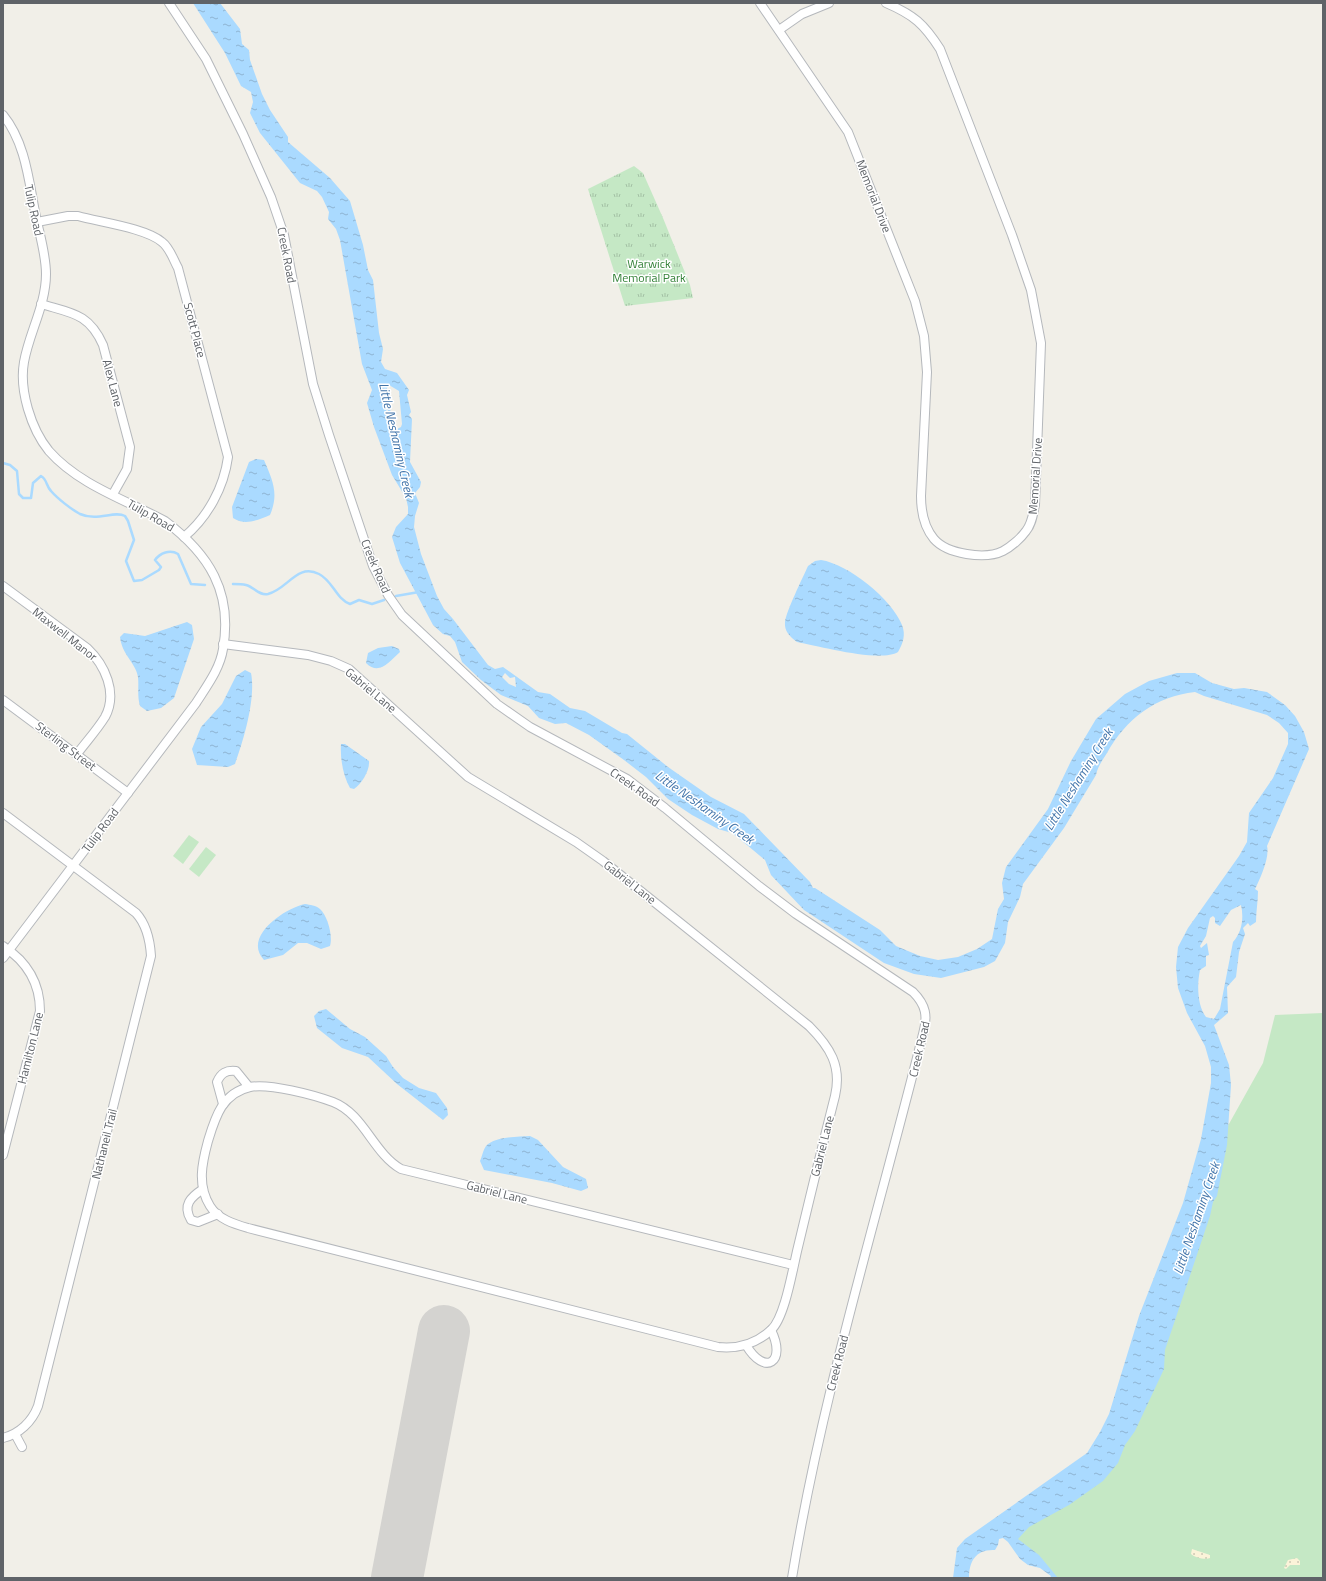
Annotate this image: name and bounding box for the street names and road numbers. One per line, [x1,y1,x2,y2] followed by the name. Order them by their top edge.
[851,157,897,235] street label: Memorial Drive
[19,183,49,237] street label: Tulip Road
[272,225,302,285] street label: Creek Road
[179,300,211,360] street label: Scott Place
[98,357,128,409] street label: Alex Lane
[1023,437,1047,515] street label: Memorial Drive
[124,494,178,536] street label: Tulip Road
[356,536,396,596] street label: Creek Road
[28,603,102,665] street label: Maxwell Manor
[341,663,401,717] street label: Gabriel Lane
[31,717,101,776] street label: Sterling Street
[606,763,664,811] street label: Creek Road
[77,804,123,856] street label: Tulip Road
[600,855,660,909] street label: Gabriel Lane
[12,1010,48,1086] street label: Hamilton Lane
[903,1019,935,1079] street label: Creek Road
[86,1107,122,1181] street label: Nathaneil Trail
[805,1114,839,1178] street label: Gabriel Lane
[465,1175,529,1209] street label: Gabriel Lane
[821,1333,853,1393] street label: Creek Road

